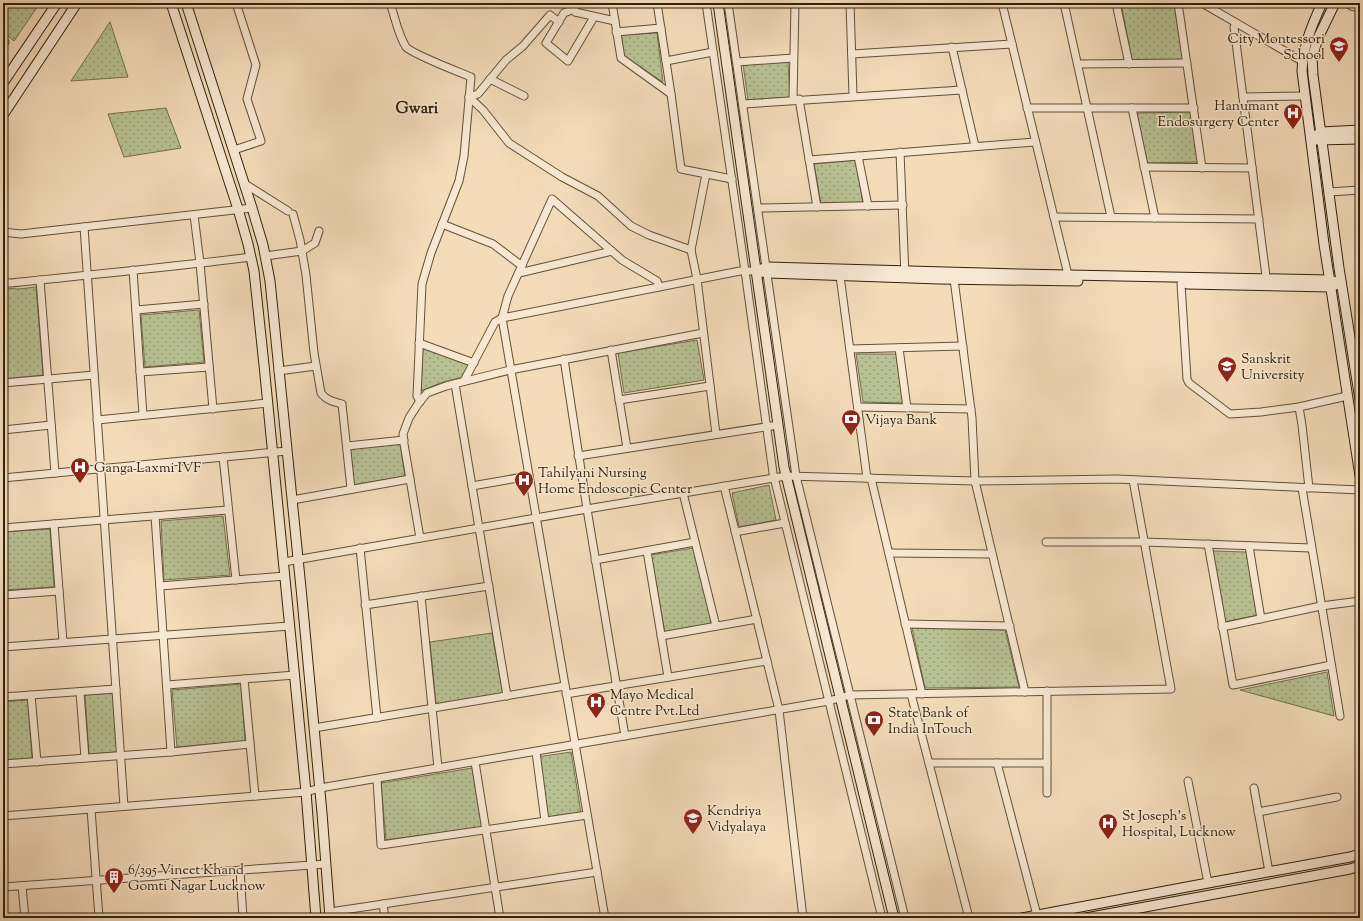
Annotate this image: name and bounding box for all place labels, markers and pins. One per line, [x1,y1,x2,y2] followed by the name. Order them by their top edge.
[1228,30,1325,66] place label: City Montessori School
[1328,35,1350,63] school or university icon: City Montessori School
[1158,97,1280,133] place label: Hanumant Endosurgery Center
[1282,102,1304,130] hospital icon: Hanumant Endosurgery Center
[1241,350,1304,386] place label: Sanskrit University
[1216,355,1238,383] school or university icon: Sanskrit University
[840,408,862,436] bank icon: Vijaya Bank
[865,411,938,431] place label: Vijaya Bank
[69,456,91,484] hospital icon: Ganga Laxmi IVF
[94,459,201,479] place label: Ganga Laxmi IVF
[538,464,693,500] place label: Tahilyani Nursing Home Endoscopic Center
[513,469,535,497] hospital icon: Tahilyani Nursing Home Endoscopic Center
[610,686,700,722] place label: Mayo Medical Centre Pvt.Ltd
[585,691,607,719] hospital icon: Mayo Medical Centre Pvt.Ltd
[888,704,973,740] place label: State Bank of India InTouch
[863,709,885,737] bank icon: State Bank of India InTouch
[707,802,767,838] place label: Kendriya Vidyalaya
[682,807,704,835] school or university icon: Kendriya Vidyalaya
[1122,807,1236,843] place label: St Joseph's Hospital, Lucknow
[1097,812,1119,840] hospital icon: St Joseph's Hospital, Lucknow
[128,861,266,897] place label: 6/395 Vineet Khand Gomti Nagar Lucknow
[103,866,125,894] building icon: 6/395 Vineet Khand Gomti Nagar Lucknow

